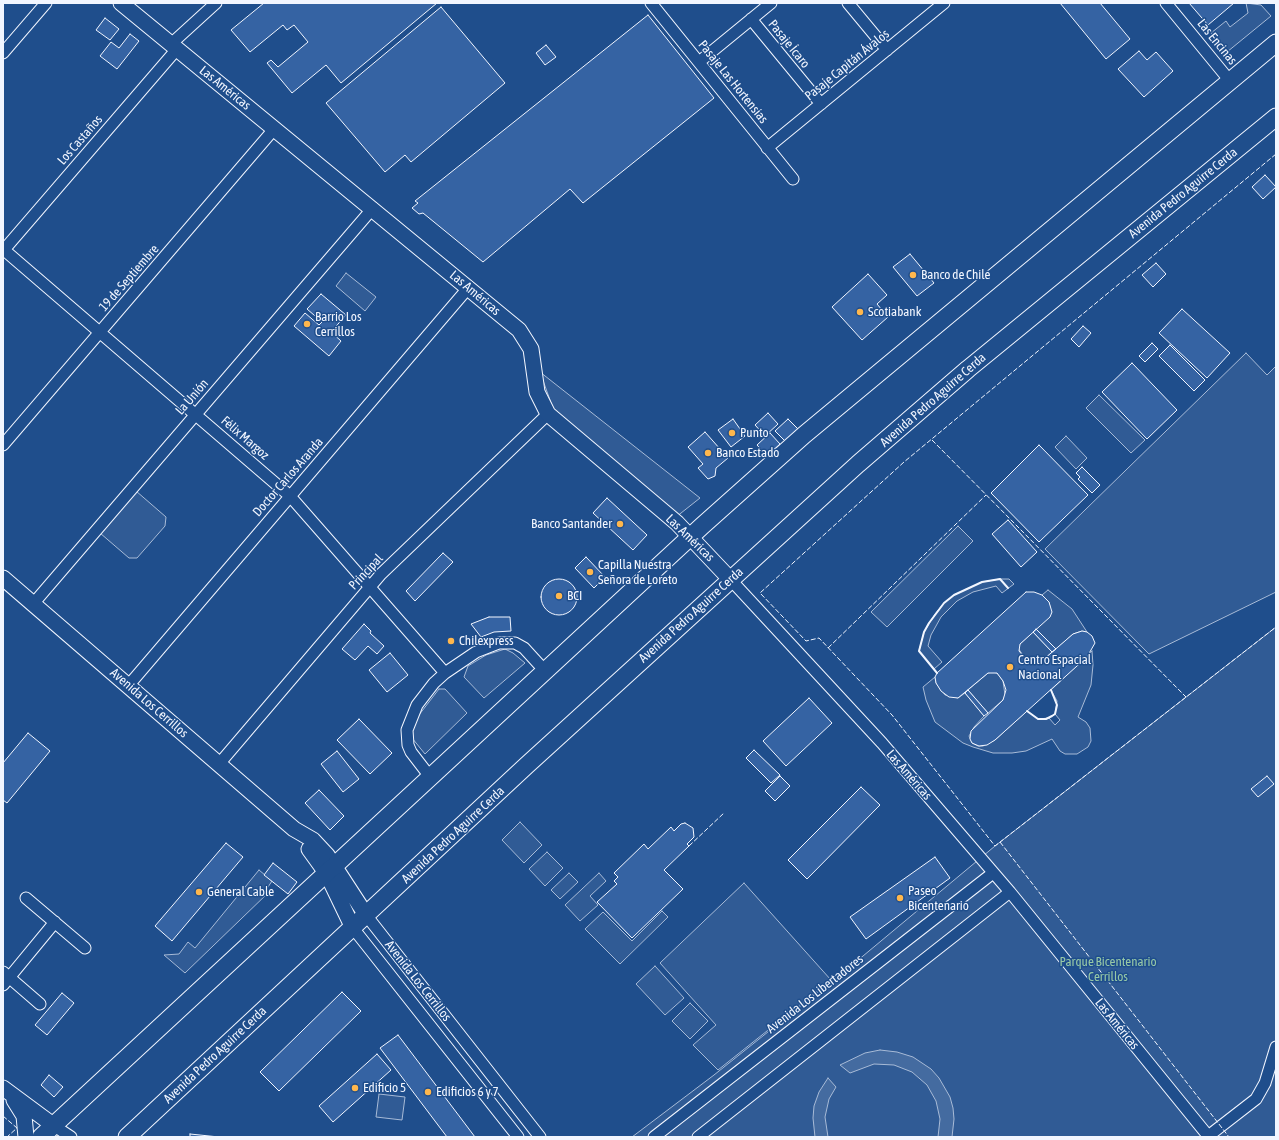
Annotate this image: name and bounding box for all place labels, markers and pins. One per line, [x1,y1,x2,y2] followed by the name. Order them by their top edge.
[921,267,990,283] place label: Banco de Chile
[908,270,918,280] marker: Banco de Chile
[868,304,921,320] place label: Scotiabank
[855,307,865,317] marker: Scotiabank
[315,309,361,340] place label: Barrio Los Cerrillos
[302,319,312,329] marker: Barrio Los Cerrillos
[740,425,769,441] place label: Punto
[727,428,737,438] marker: Punto
[716,445,779,461] place label: Banco Estado
[703,448,713,458] marker: Banco Estado
[531,516,612,532] place label: Banco Santander
[615,519,625,529] marker: Banco Santander
[598,557,678,588] place label: Capilla Nuestra Señora de Loreto
[585,567,595,577] marker: Capilla Nuestra Señora de Loreto
[567,588,582,604] place label: BCI
[554,591,564,601] marker: BCI
[459,633,514,649] place label: Chilexpress
[446,636,456,646] marker: Chilexpress
[1018,652,1091,683] place label: Centro Espacial Nacional
[1005,662,1015,672] marker: Centro Espacial Nacional
[908,883,969,914] place label: Paseo Bicentenario
[207,884,274,900] place label: General Cable
[194,887,204,897] marker: General Cable
[895,893,905,903] marker: Paseo Bicentenario
[363,1080,406,1096] place label: Edificio 5
[350,1083,360,1093] marker: Edificio 5
[436,1084,499,1100] place label: Edificios 6 y 7
[423,1087,433,1097] marker: Edificios 6 y 7

